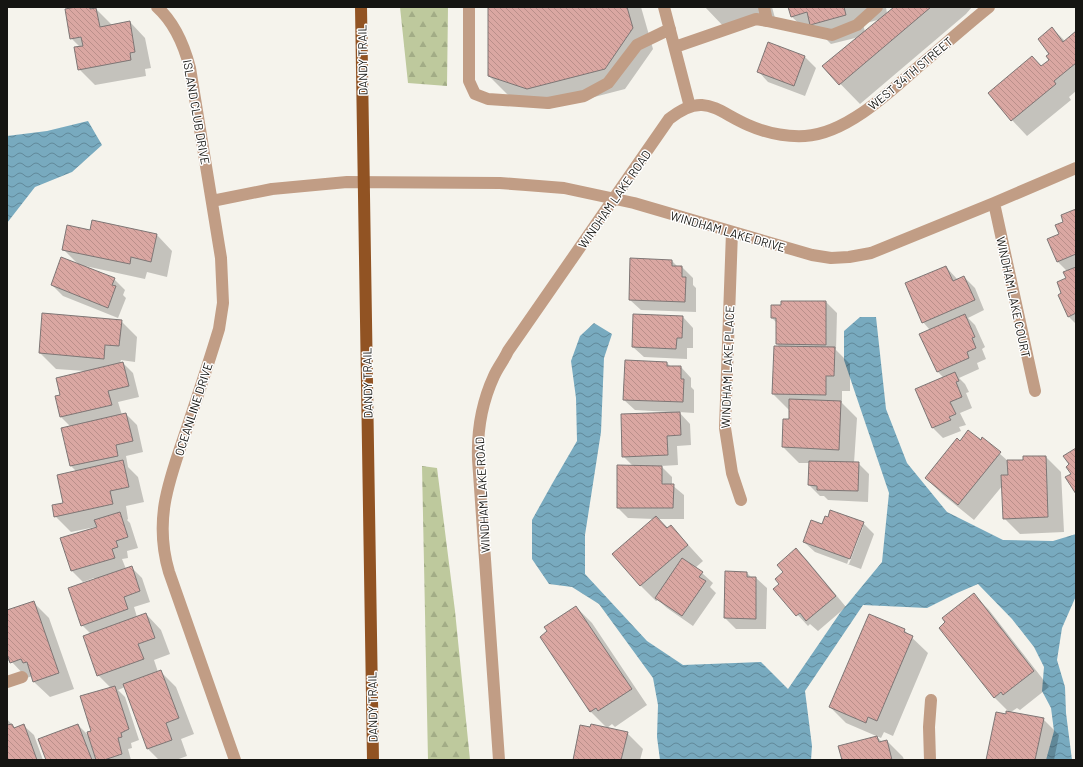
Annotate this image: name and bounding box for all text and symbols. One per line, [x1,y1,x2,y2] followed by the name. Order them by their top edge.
[354,24,370,95] street label: DANDY TRAIL
[865,34,955,112] street label: WEST 34TH STREET
[181,58,213,166] street label: ISLAND CLUB DRIVE
[575,147,653,251] street label: WINDHAM LAKE ROAD
[669,208,787,254] street label: WINDHAM LAKE DRIVE
[994,235,1034,359] street label: WINDHAM LAKE COURT
[718,305,736,429] street label: WINDHAM LAKE PLACE
[359,347,375,418] street label: DANDY TRAIL
[171,361,215,457] street label: OCEANLINE DRIVE
[472,437,492,553] street label: WINDHAM LAKE ROAD
[364,671,380,742] street label: DANDY TRAIL

